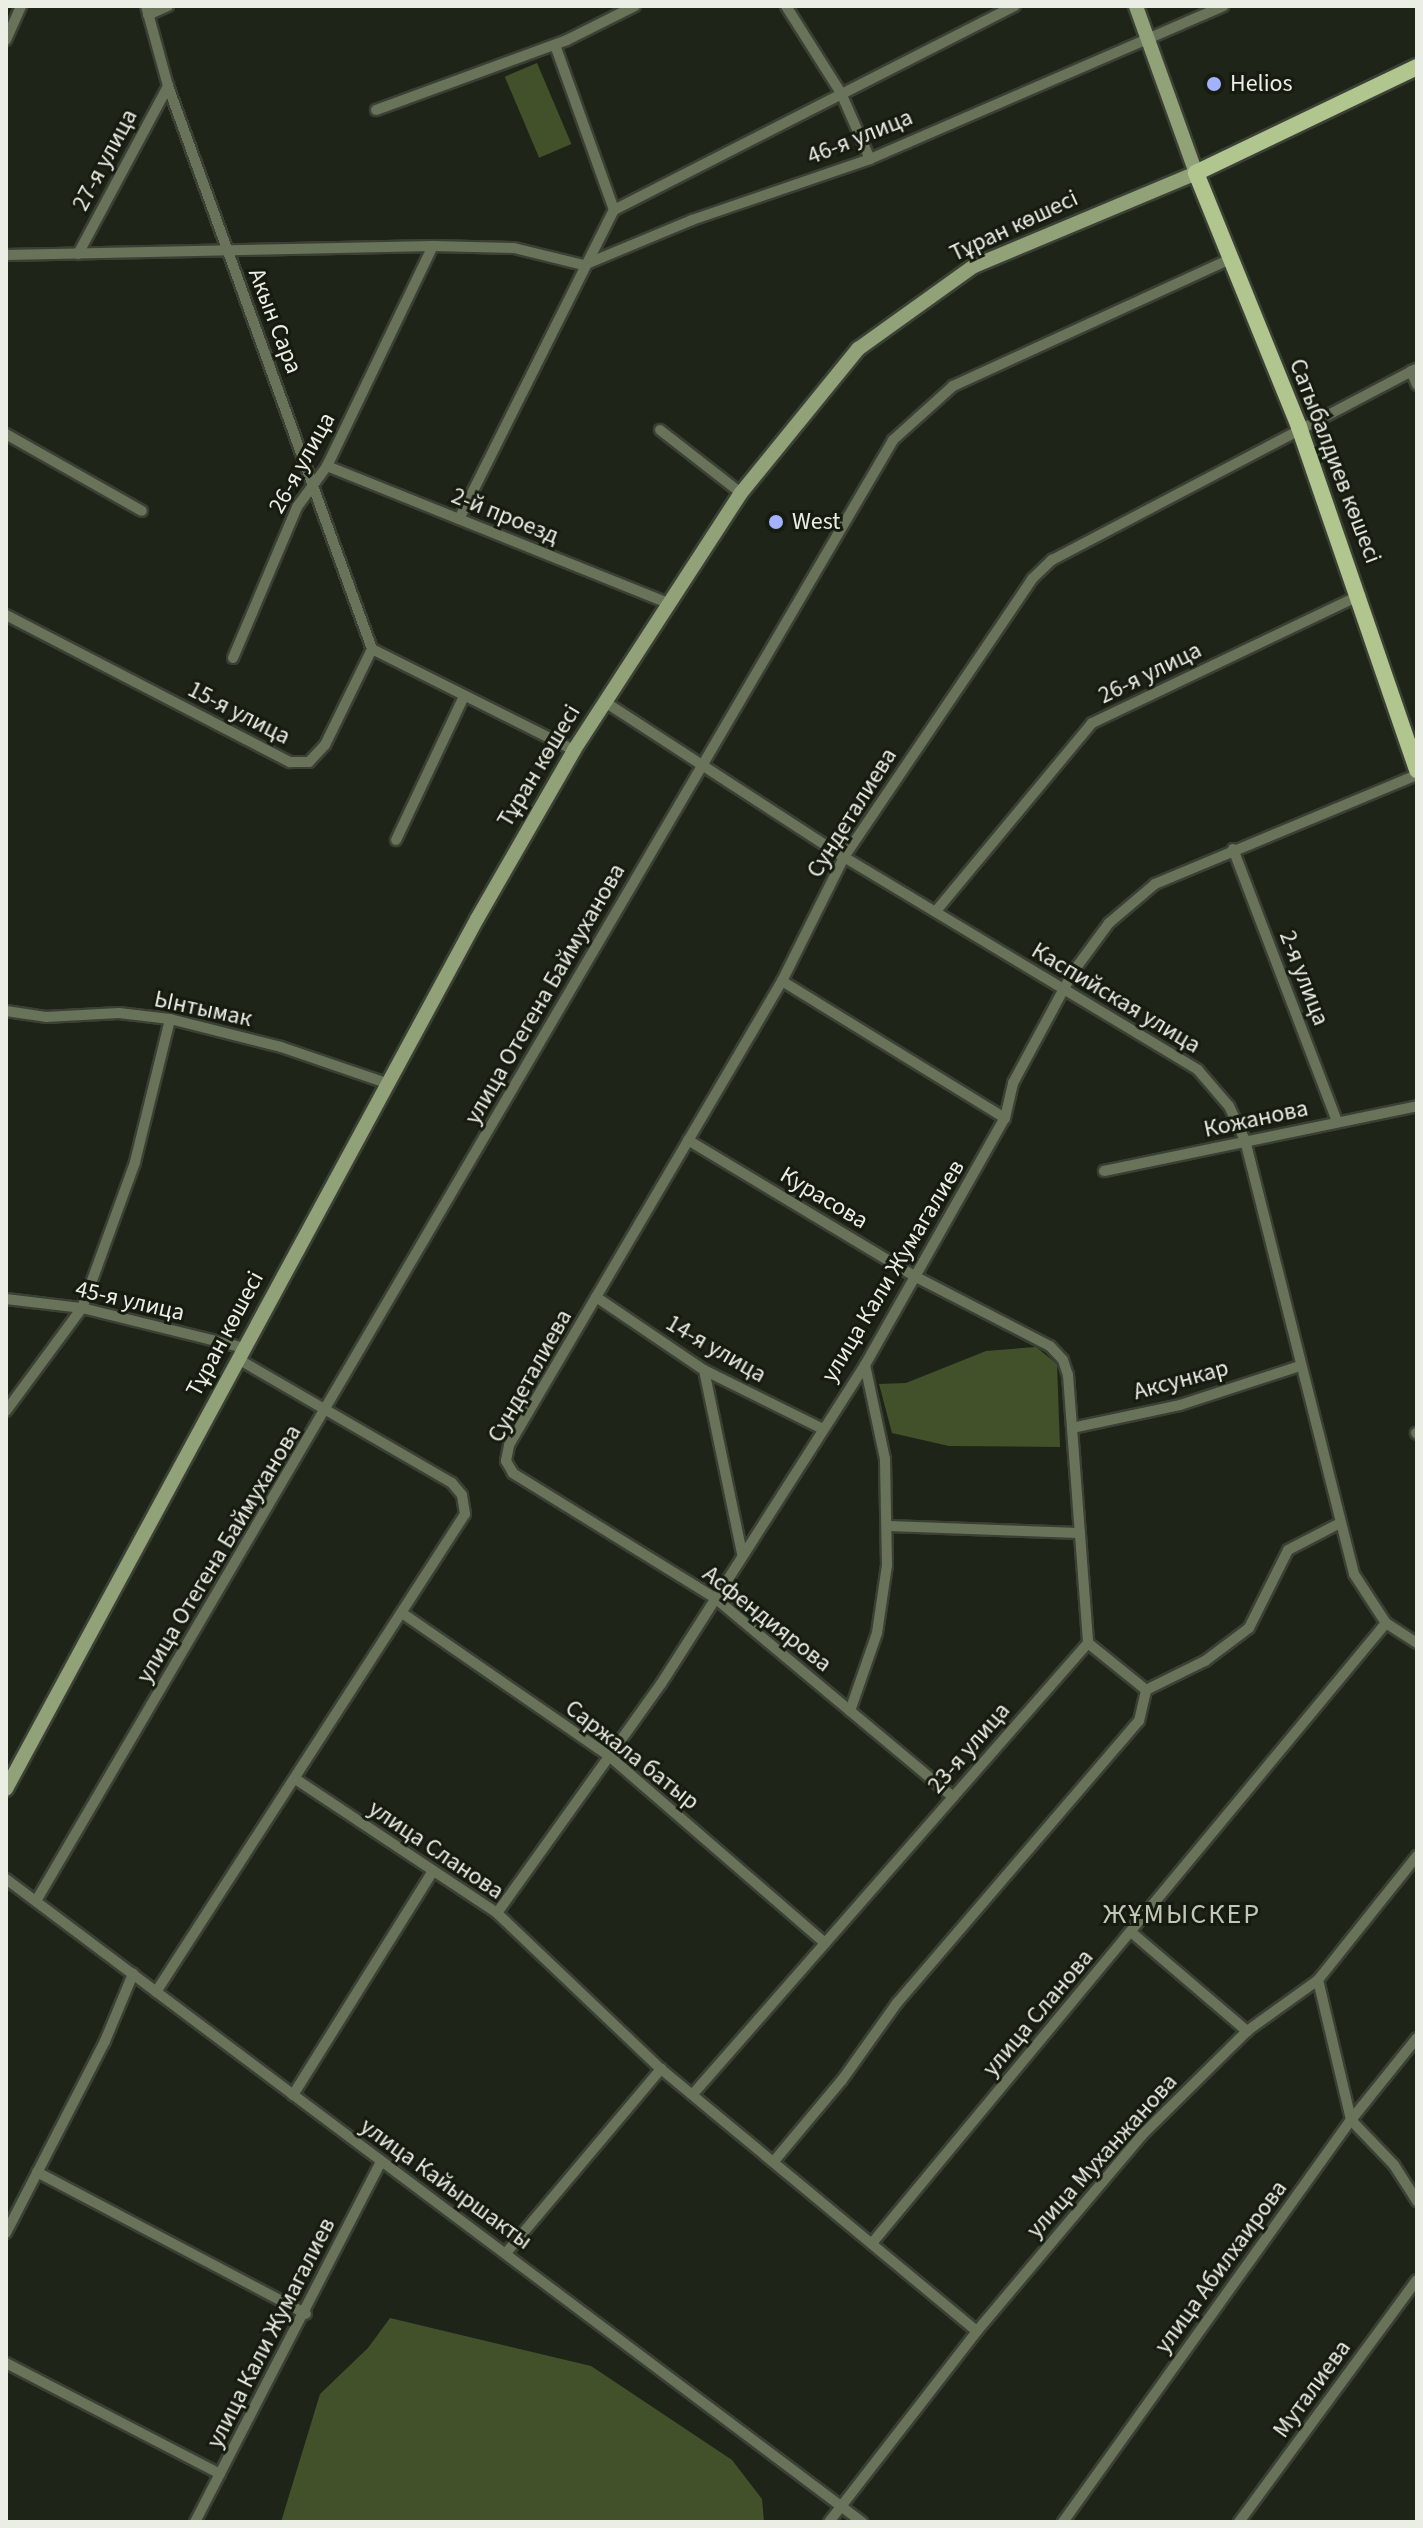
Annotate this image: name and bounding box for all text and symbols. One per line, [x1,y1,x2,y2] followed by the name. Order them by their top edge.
[1230,70,1293,98] place label: Helios
[1205,75,1223,93] marker: Helios
[803,103,917,171] street label: 46-я улица
[66,104,144,216] street label: 27-я улица
[945,184,1083,268] street label: Тұран көшесі
[242,264,308,378] street label: Акын Сара
[1283,355,1387,567] street label: Сатыбалдиев көшесі
[262,407,342,519] street label: 26-я улица
[447,481,563,551] street label: 2-й проезд
[792,508,840,536] place label: West
[767,513,785,531] marker: West
[1094,636,1206,710] street label: 26-я улица
[183,675,295,751] street label: 15-я улица
[491,699,587,833] street label: Тұран көшесі
[801,743,903,883] street label: Сундеталиева
[458,858,632,1130] street label: улица Отегена Баймуханова
[1273,927,1335,1029] street label: 2-я улица
[1026,936,1206,1060] street label: Каспийская улица
[152,985,254,1033] street label: Ынтымак
[1201,1094,1311,1144] street label: Кожанова
[815,1155,971,1387] street label: улица Кали Жумагалиев
[775,1161,873,1235] street label: Курасова
[180,1266,270,1402] street label: Тұран көшесі
[73,1274,187,1328] street label: 45-я улица
[482,1304,578,1448] street label: Сундеталиева
[661,1309,771,1389] street label: 14-я улица
[1130,1353,1232,1407] street label: Аксункар
[130,1420,308,1688] street label: улица Отегена Баймуханова
[697,1560,837,1678] street label: Асфендиярова
[559,1694,705,1816] street label: Саржала батыр
[922,1697,1016,1799] street label: 23-я улица
[363,1794,509,1906] street label: улица Сланова
[1103,1897,1261,1931] district label: ЖҰМЫСКЕР
[976,1944,1100,2082] street label: улица Сланова
[1021,2068,1183,2244] street label: улица Муханжанова
[354,2112,538,2256] street label: улица Кайыршакты
[1149,2175,1293,2359] street label: улица Абилхаирова
[200,2213,342,2453] street label: улица Кали Жумагалиев
[1267,2335,1357,2443] street label: Муталиева

